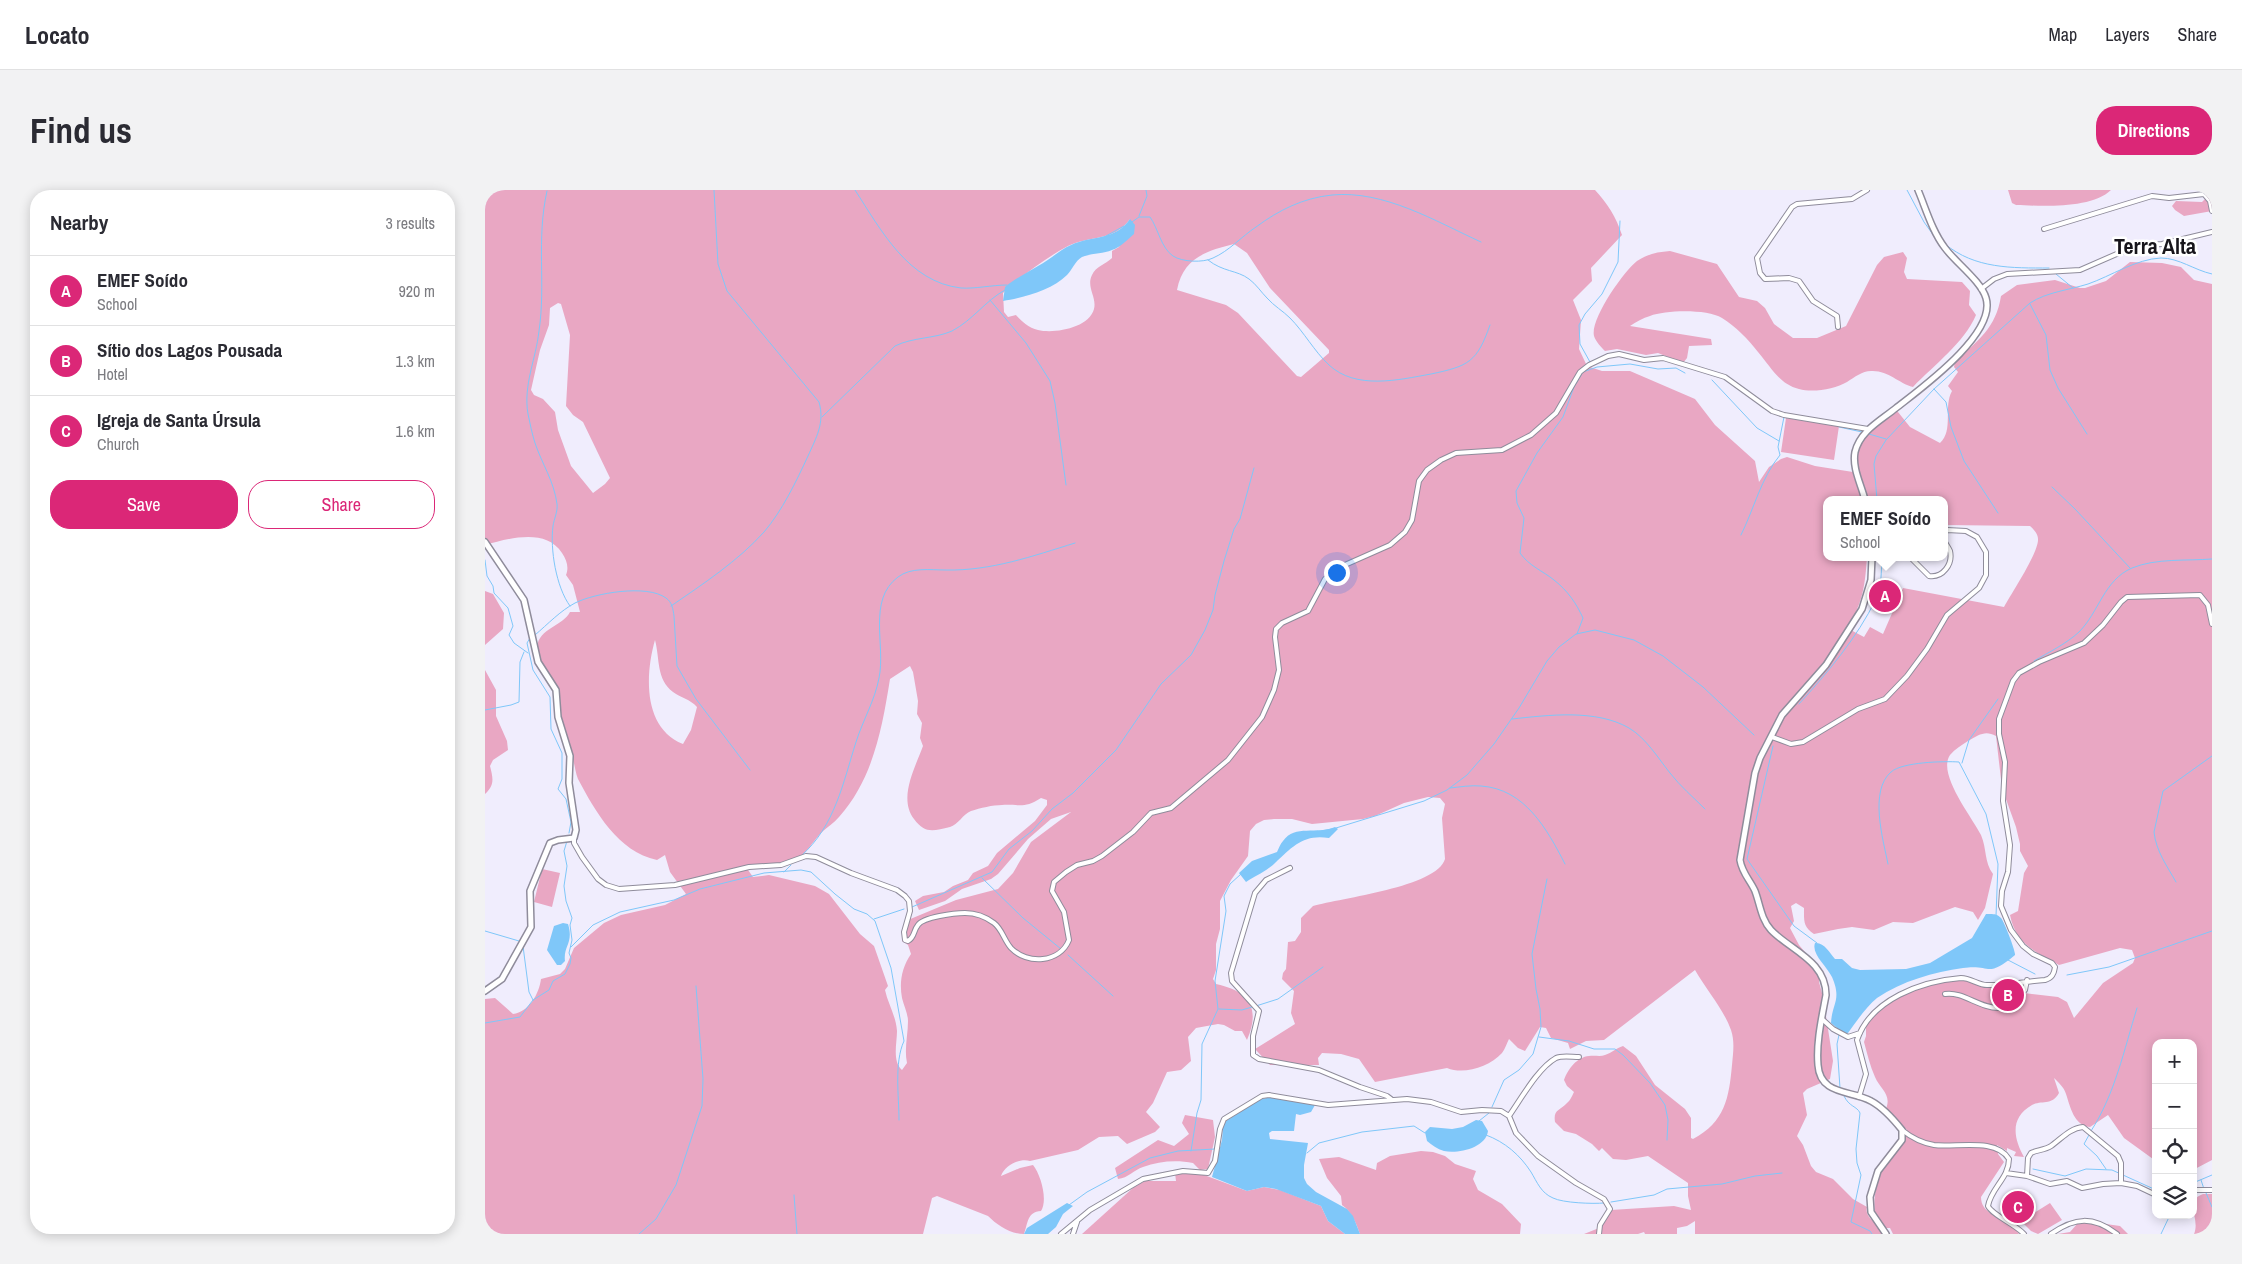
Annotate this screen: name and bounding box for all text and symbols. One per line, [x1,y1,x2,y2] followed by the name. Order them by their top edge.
[25,19,90,51] text: Locato
[2049,22,2077,47] text: Map
[2105,22,2150,47] text: Layers
[2178,22,2217,47] text: Share
[2096,106,2212,155] button: Directions
[30,107,132,154] text: Find us
[50,208,108,237] text: Nearby
[385,212,435,234] text: 3 results
[2114,231,2196,261] district label: Terra Alta
[97,267,188,293] text: EMEF Soído
[61,280,71,302] text: A
[399,280,435,302] text: 920 m
[97,293,137,315] text: School
[97,337,282,363] text: Sítio dos Lagos Pousada
[61,350,71,372] text: B
[396,350,435,372] text: 1.3 km
[97,363,128,385] text: Hotel
[97,407,261,433] text: Igreja de Santa Úrsula
[61,420,71,442] text: C
[396,420,435,442] text: 1.6 km
[97,433,139,455] text: Church
[50,480,238,529] button: Save
[248,480,435,529] button: Share
[1823,496,1948,561] popup
[1840,505,1931,531] text: EMEF Soído
[1840,531,1880,553] text: School
[1324,560,1350,586] your location
[1869,577,1901,615] pin: A
[1992,976,2024,1014] pin: B
[2152,1039,2197,1219] map controls
[2152,1039,2197,1084] button: +
[2152,1084,2197,1129] button: −
[2152,1129,2197,1174] button: locate
[2152,1174,2197,1219] button: layers
[2002,1188,2034,1226] pin: C

